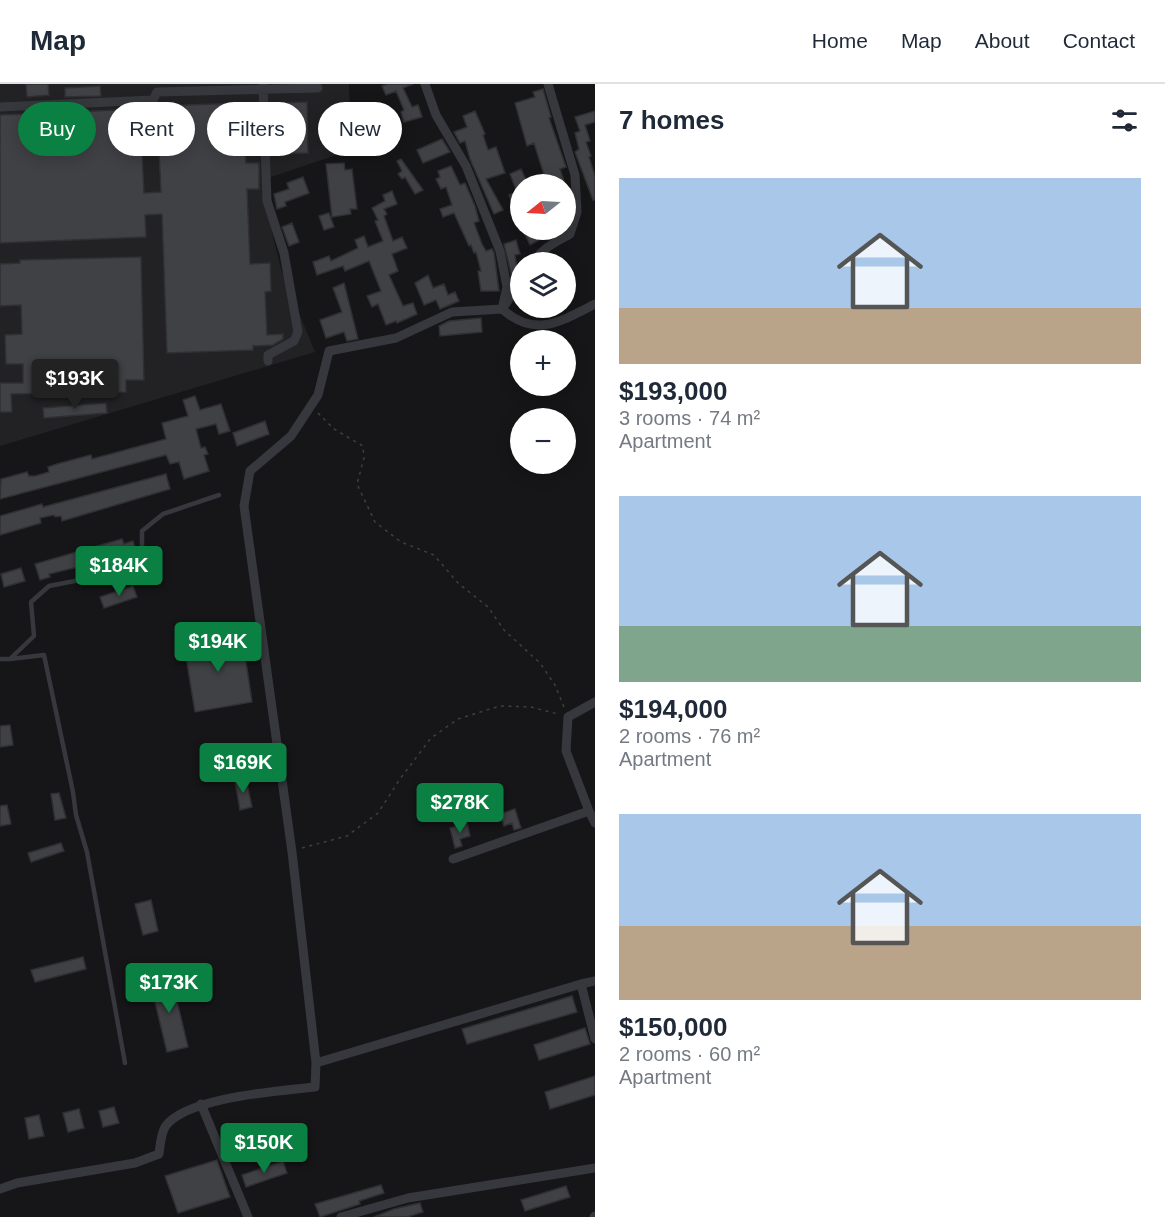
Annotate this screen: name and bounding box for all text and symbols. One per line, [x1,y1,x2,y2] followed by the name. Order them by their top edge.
[30,25,86,56] text: Map
[812,29,868,52] text: Home
[901,29,942,52] text: Map
[975,29,1030,52] text: About
[1063,29,1135,52] text: Contact
[18,102,96,156] chip: Buy
[108,102,195,156] chip: Rent
[207,102,306,156] chip: Filters
[318,102,402,156] chip: New
[1108,104,1141,137] icon: filters
[619,105,725,135] text: 7 homes
[510,174,576,240] north arrow
[510,174,576,474] map controls
[826,217,934,325] icon: home
[510,252,576,318] button: layers
[510,330,576,396] button: +
[33,359,117,410] pin: $193K
[46,367,104,389] text: $193K
[619,376,727,406] text: $193,000
[619,407,760,429] text: 3 rooms · 74 m²
[510,408,576,474] button: −
[619,430,711,452] text: Apartment
[826,535,934,643] icon: home
[77,546,161,597] pin: $184K
[90,554,148,576] text: $184K
[176,622,260,673] pin: $194K
[189,630,247,652] text: $194K
[619,694,727,724] text: $194,000
[619,725,760,747] text: 2 rooms · 76 m²
[201,743,285,794] pin: $169K
[619,748,711,770] text: Apartment
[214,751,272,773] text: $169K
[418,783,502,834] pin: $278K
[431,791,489,813] text: $278K
[826,853,934,961] icon: home
[127,963,211,1014] pin: $173K
[140,971,198,993] text: $173K
[619,1012,727,1042] text: $150,000
[619,1043,760,1065] text: 2 rooms · 60 m²
[619,1066,711,1088] text: Apartment
[222,1123,306,1174] pin: $150K
[235,1131,293,1153] text: $150K

